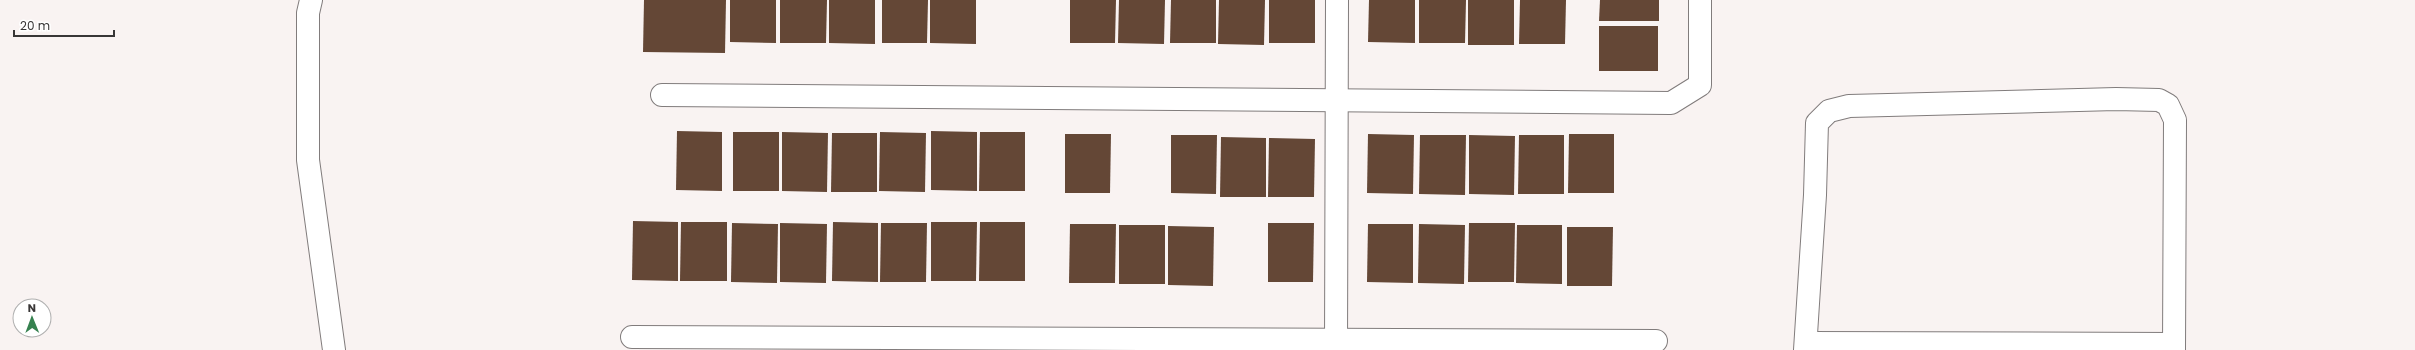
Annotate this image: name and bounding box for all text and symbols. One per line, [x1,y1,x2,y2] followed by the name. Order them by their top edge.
[14,12,114,38] scale bar
[20,17,50,34] text: 20 m
[12,298,52,338] north arrow
[28,300,36,316] text: N

